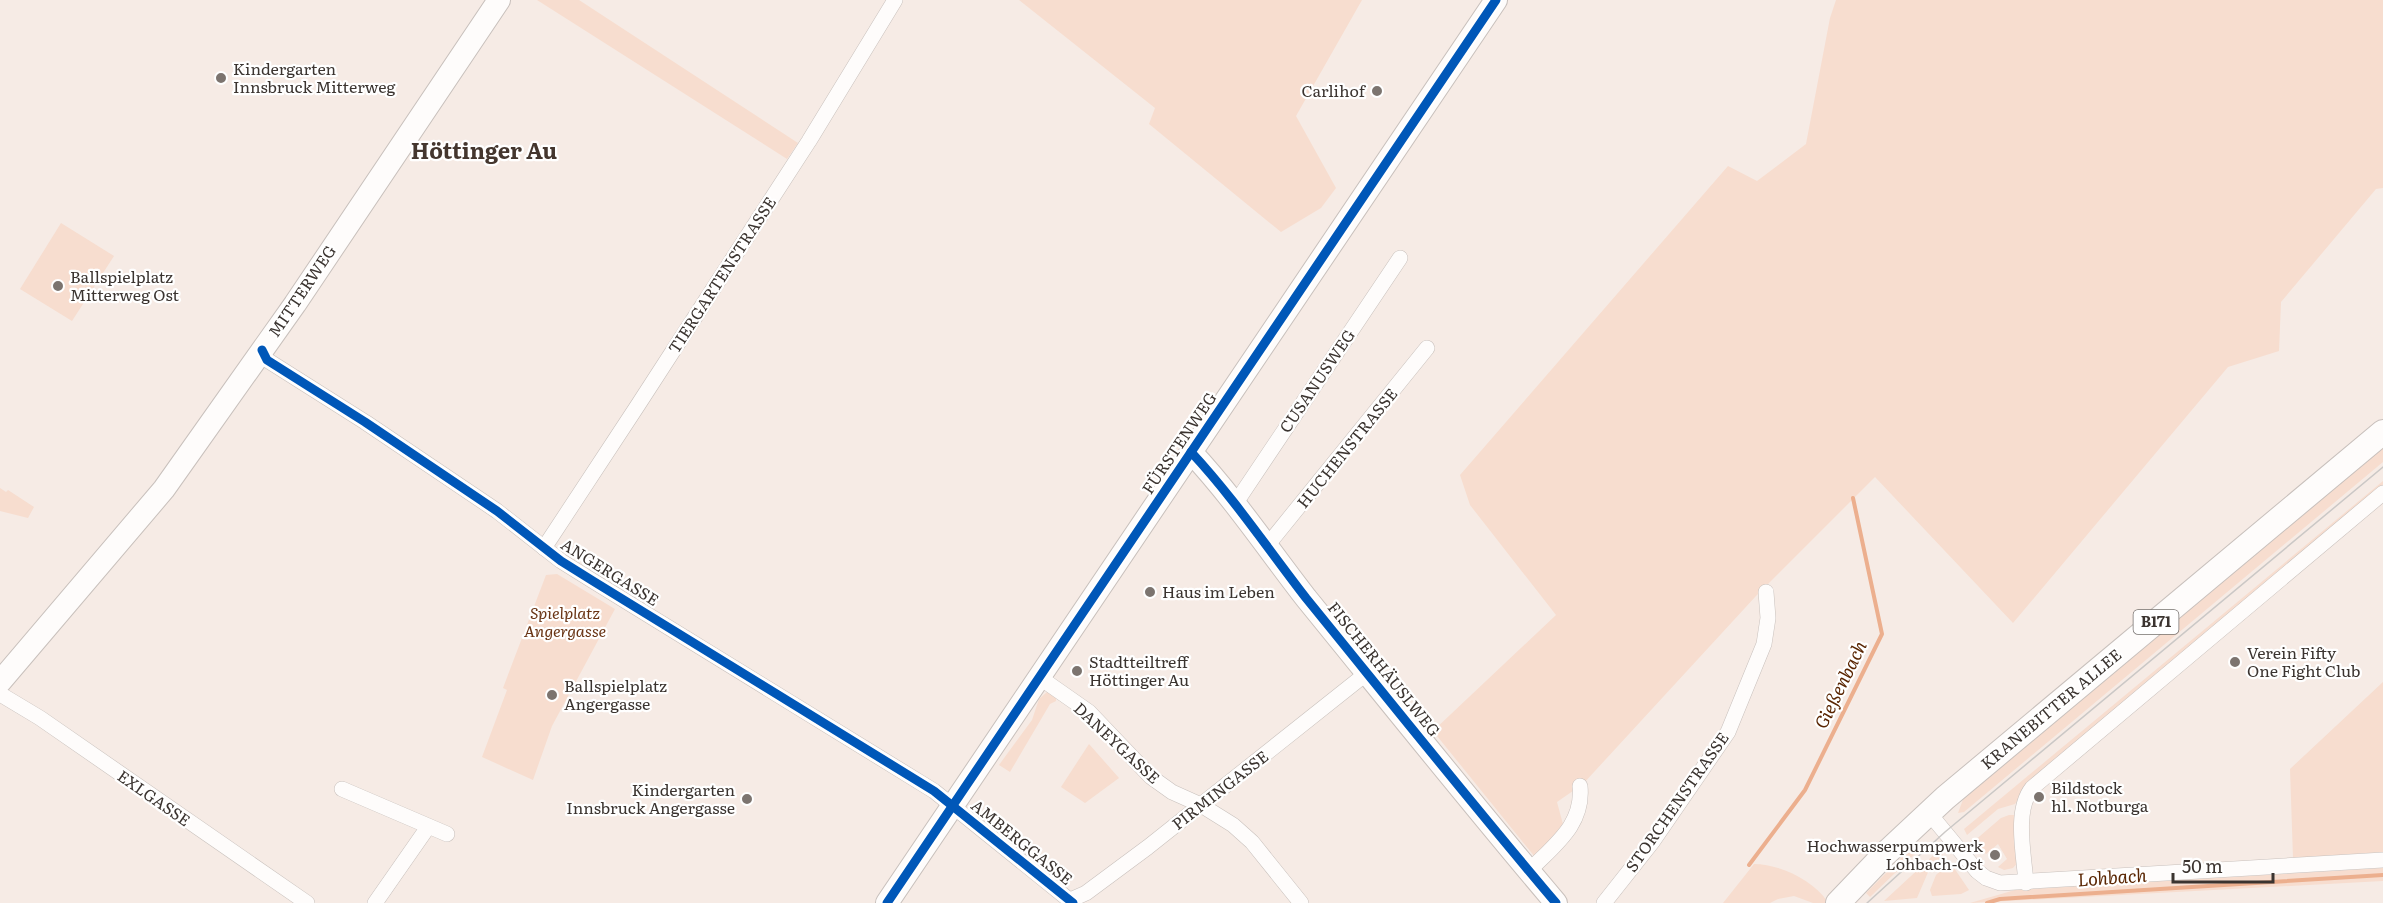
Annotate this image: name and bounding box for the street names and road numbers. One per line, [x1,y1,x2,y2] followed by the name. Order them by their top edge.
[661,191,781,358] street label: TIERGARTENSTRASSE
[261,240,341,341] street label: MITTERWEG
[1273,324,1360,437] street label: CUSANUSWEG
[1290,382,1402,513] street label: HUCHENSTRASSE
[1135,387,1221,498] street label: FÜRSTENWEG
[557,531,664,611] street label: ANGERGASSE
[1323,596,1447,741] street label: FISCHERHÄUSLWEG
[2134,610,2178,634] road number: B171
[1975,642,2126,774] street label: KRANEBITTER ALLEE
[1069,696,1166,789] street label: DANEYGASSE
[1619,727,1734,876] street label: STORCHENSTRASSE
[1166,744,1273,835] street label: PIRMINGASSE
[113,763,196,831] street label: EXLGASSE
[967,793,1079,890] street label: AMBERGGASSE

